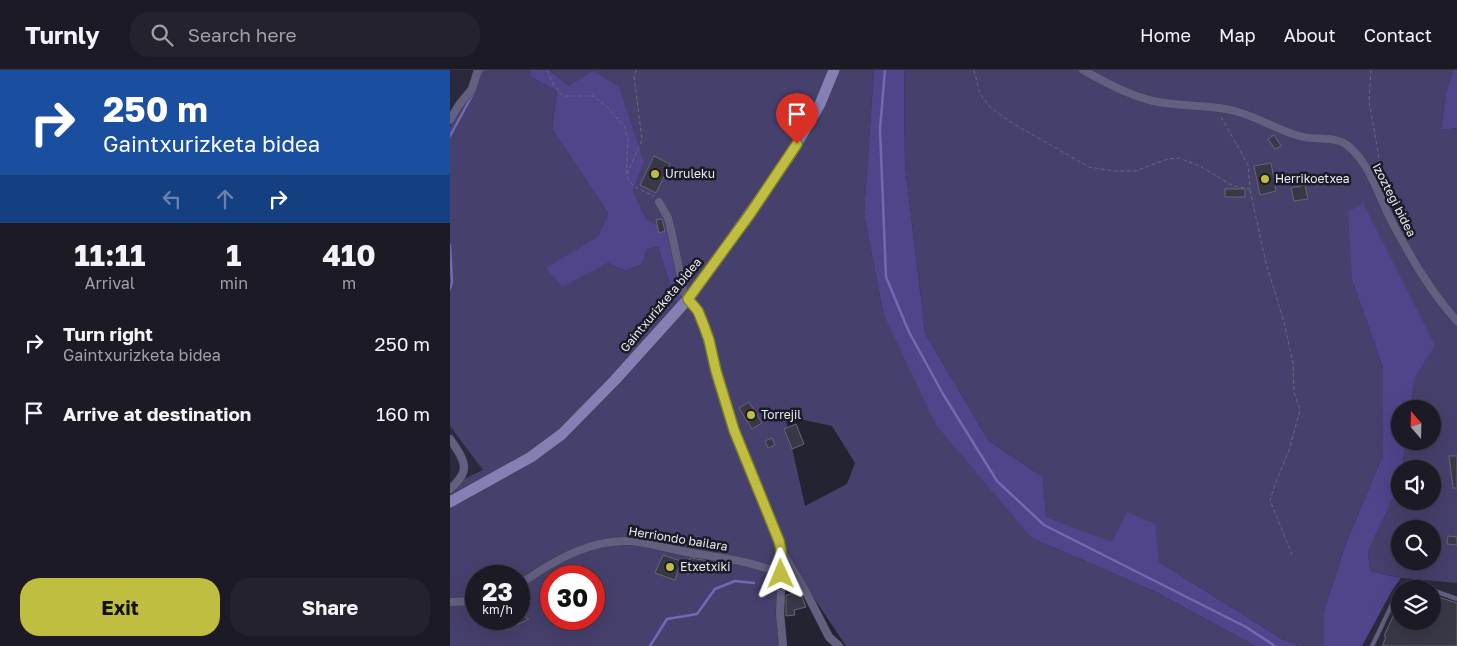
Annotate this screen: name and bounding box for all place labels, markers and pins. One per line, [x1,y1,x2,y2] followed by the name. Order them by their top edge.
[776,93,818,144] pin
[665,166,715,181] place label: Urruleku
[649,168,661,180] marker: Urruleku
[1275,171,1350,186] place label: Herrikoetxea
[1259,173,1271,185] marker: Herrikoetxea
[761,407,801,422] place label: Torrejil
[745,409,757,421] marker: Torrejil
[680,559,731,574] place label: Etxetxiki
[664,561,676,573] marker: Etxetxiki

